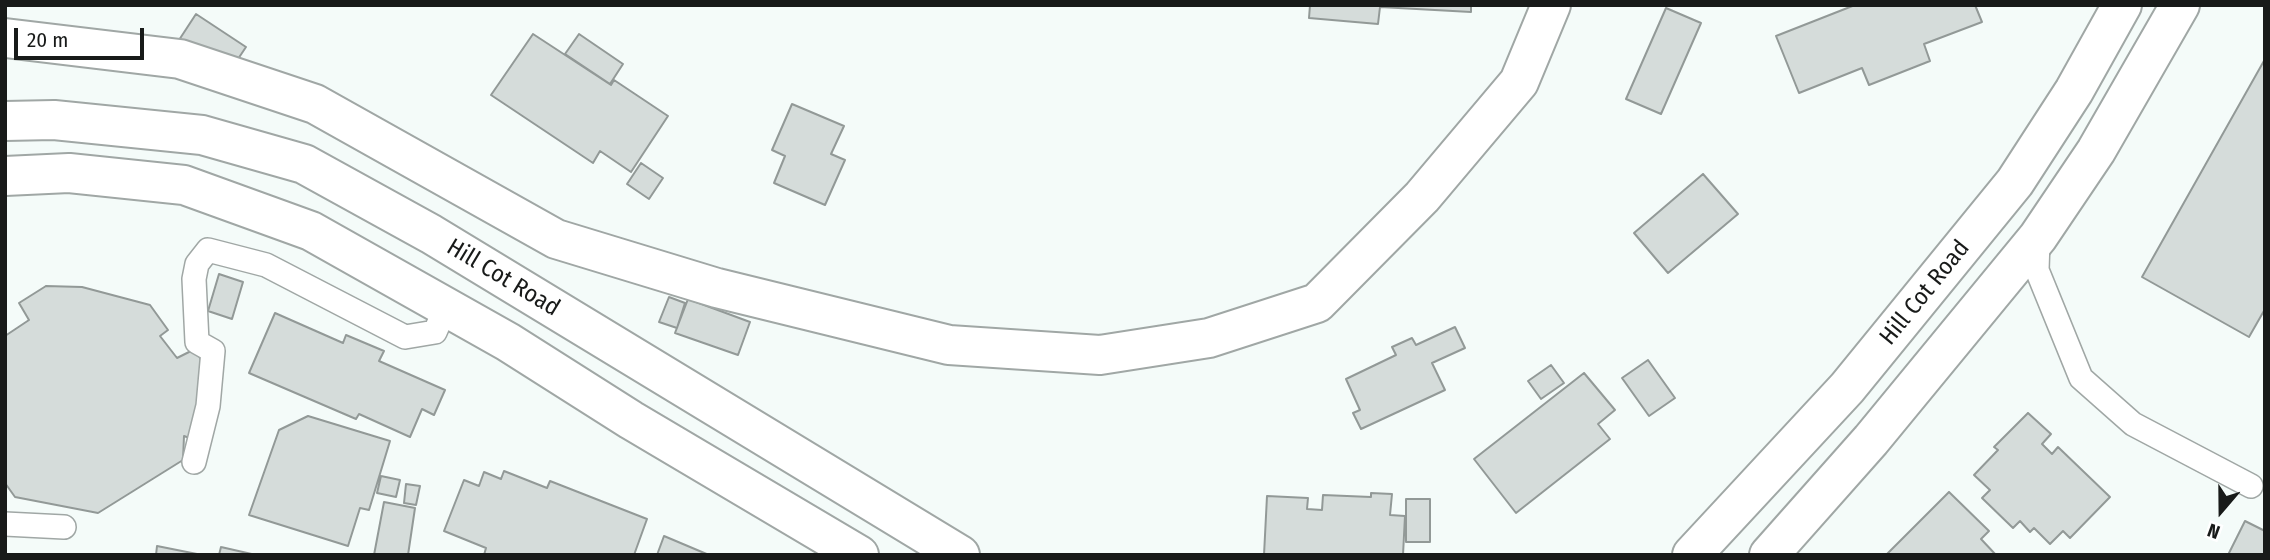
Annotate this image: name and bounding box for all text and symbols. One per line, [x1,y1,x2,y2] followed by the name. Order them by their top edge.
[18,14,147,58] scale bar
[27,27,68,53] text: 20 m
[441,233,565,323] street label: Hill Cot Road
[1874,235,1976,351] street label: Hill Cot Road
[2186,476,2256,546] north arrow
[2204,518,2223,544] text: N

